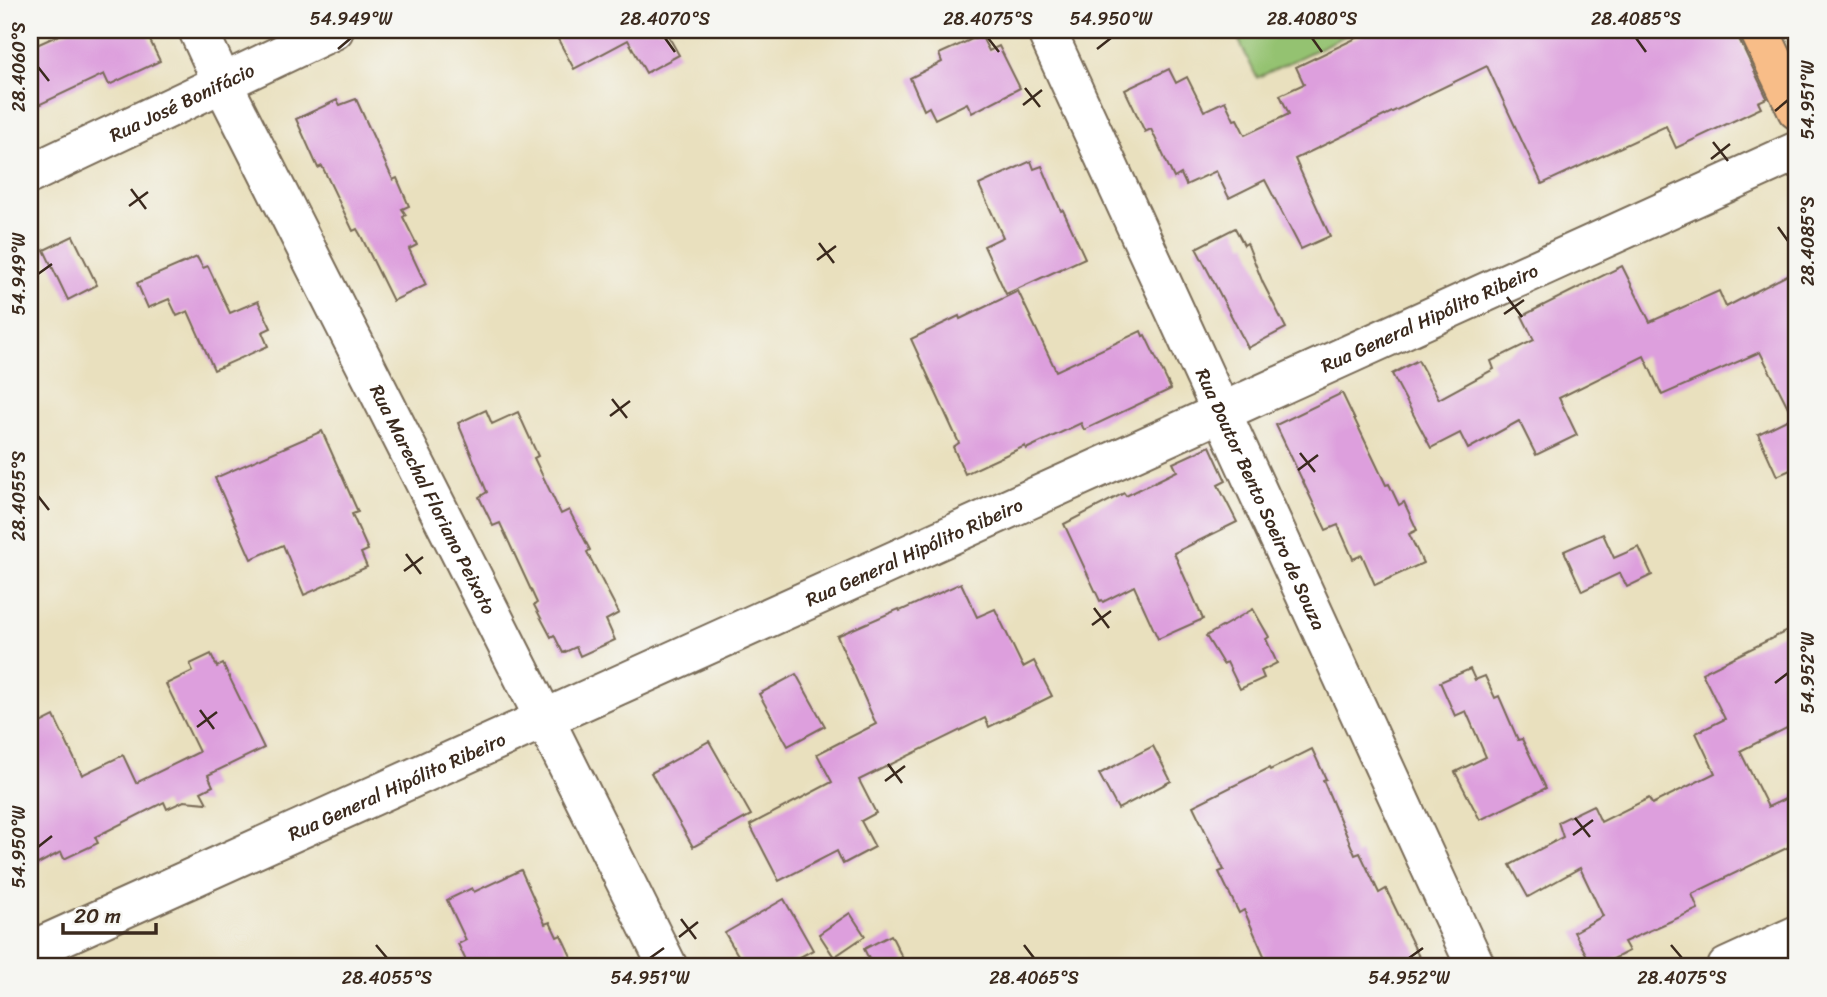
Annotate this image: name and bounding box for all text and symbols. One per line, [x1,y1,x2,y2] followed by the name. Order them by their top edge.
[310,3,393,35] text: 54.949°W
[620,3,710,35] text: 28.4070°S
[943,3,1033,35] text: 28.4075°S
[1070,3,1153,35] text: 54.950°W
[1267,3,1357,35] text: 28.4080°S
[1591,3,1681,35] text: 28.4085°S
[3,22,35,112] text: 28.4060°S
[104,54,261,151] street label: Rua José Bonifácio
[1792,59,1824,140] text: 54.951°W
[1792,196,1824,286] text: 28.4085°S
[3,232,35,315] text: 54.949°W
[1315,254,1544,382] street label: Rua General Hipólito Ribeiro
[1186,363,1335,636] street label: Rua Doutor Bento Soeiro de Souza
[361,379,505,621] street label: Rua Marechal Floriano Peixoto
[3,451,35,541] text: 28.4055°S
[800,488,1028,616] street label: Rua General Hipólito Ribeiro
[1792,631,1824,714] text: 54.952°W
[283,723,511,850] street label: Rua General Hipólito Ribeiro
[3,805,35,888] text: 54.950°W
[63,892,156,936] scale bar
[74,897,121,935] text: 20 m
[342,962,432,994] text: 28.4055°S
[610,962,691,994] text: 54.951°W
[989,962,1079,994] text: 28.4065°S
[1368,962,1451,994] text: 54.952°W
[1637,962,1727,994] text: 28.4075°S

